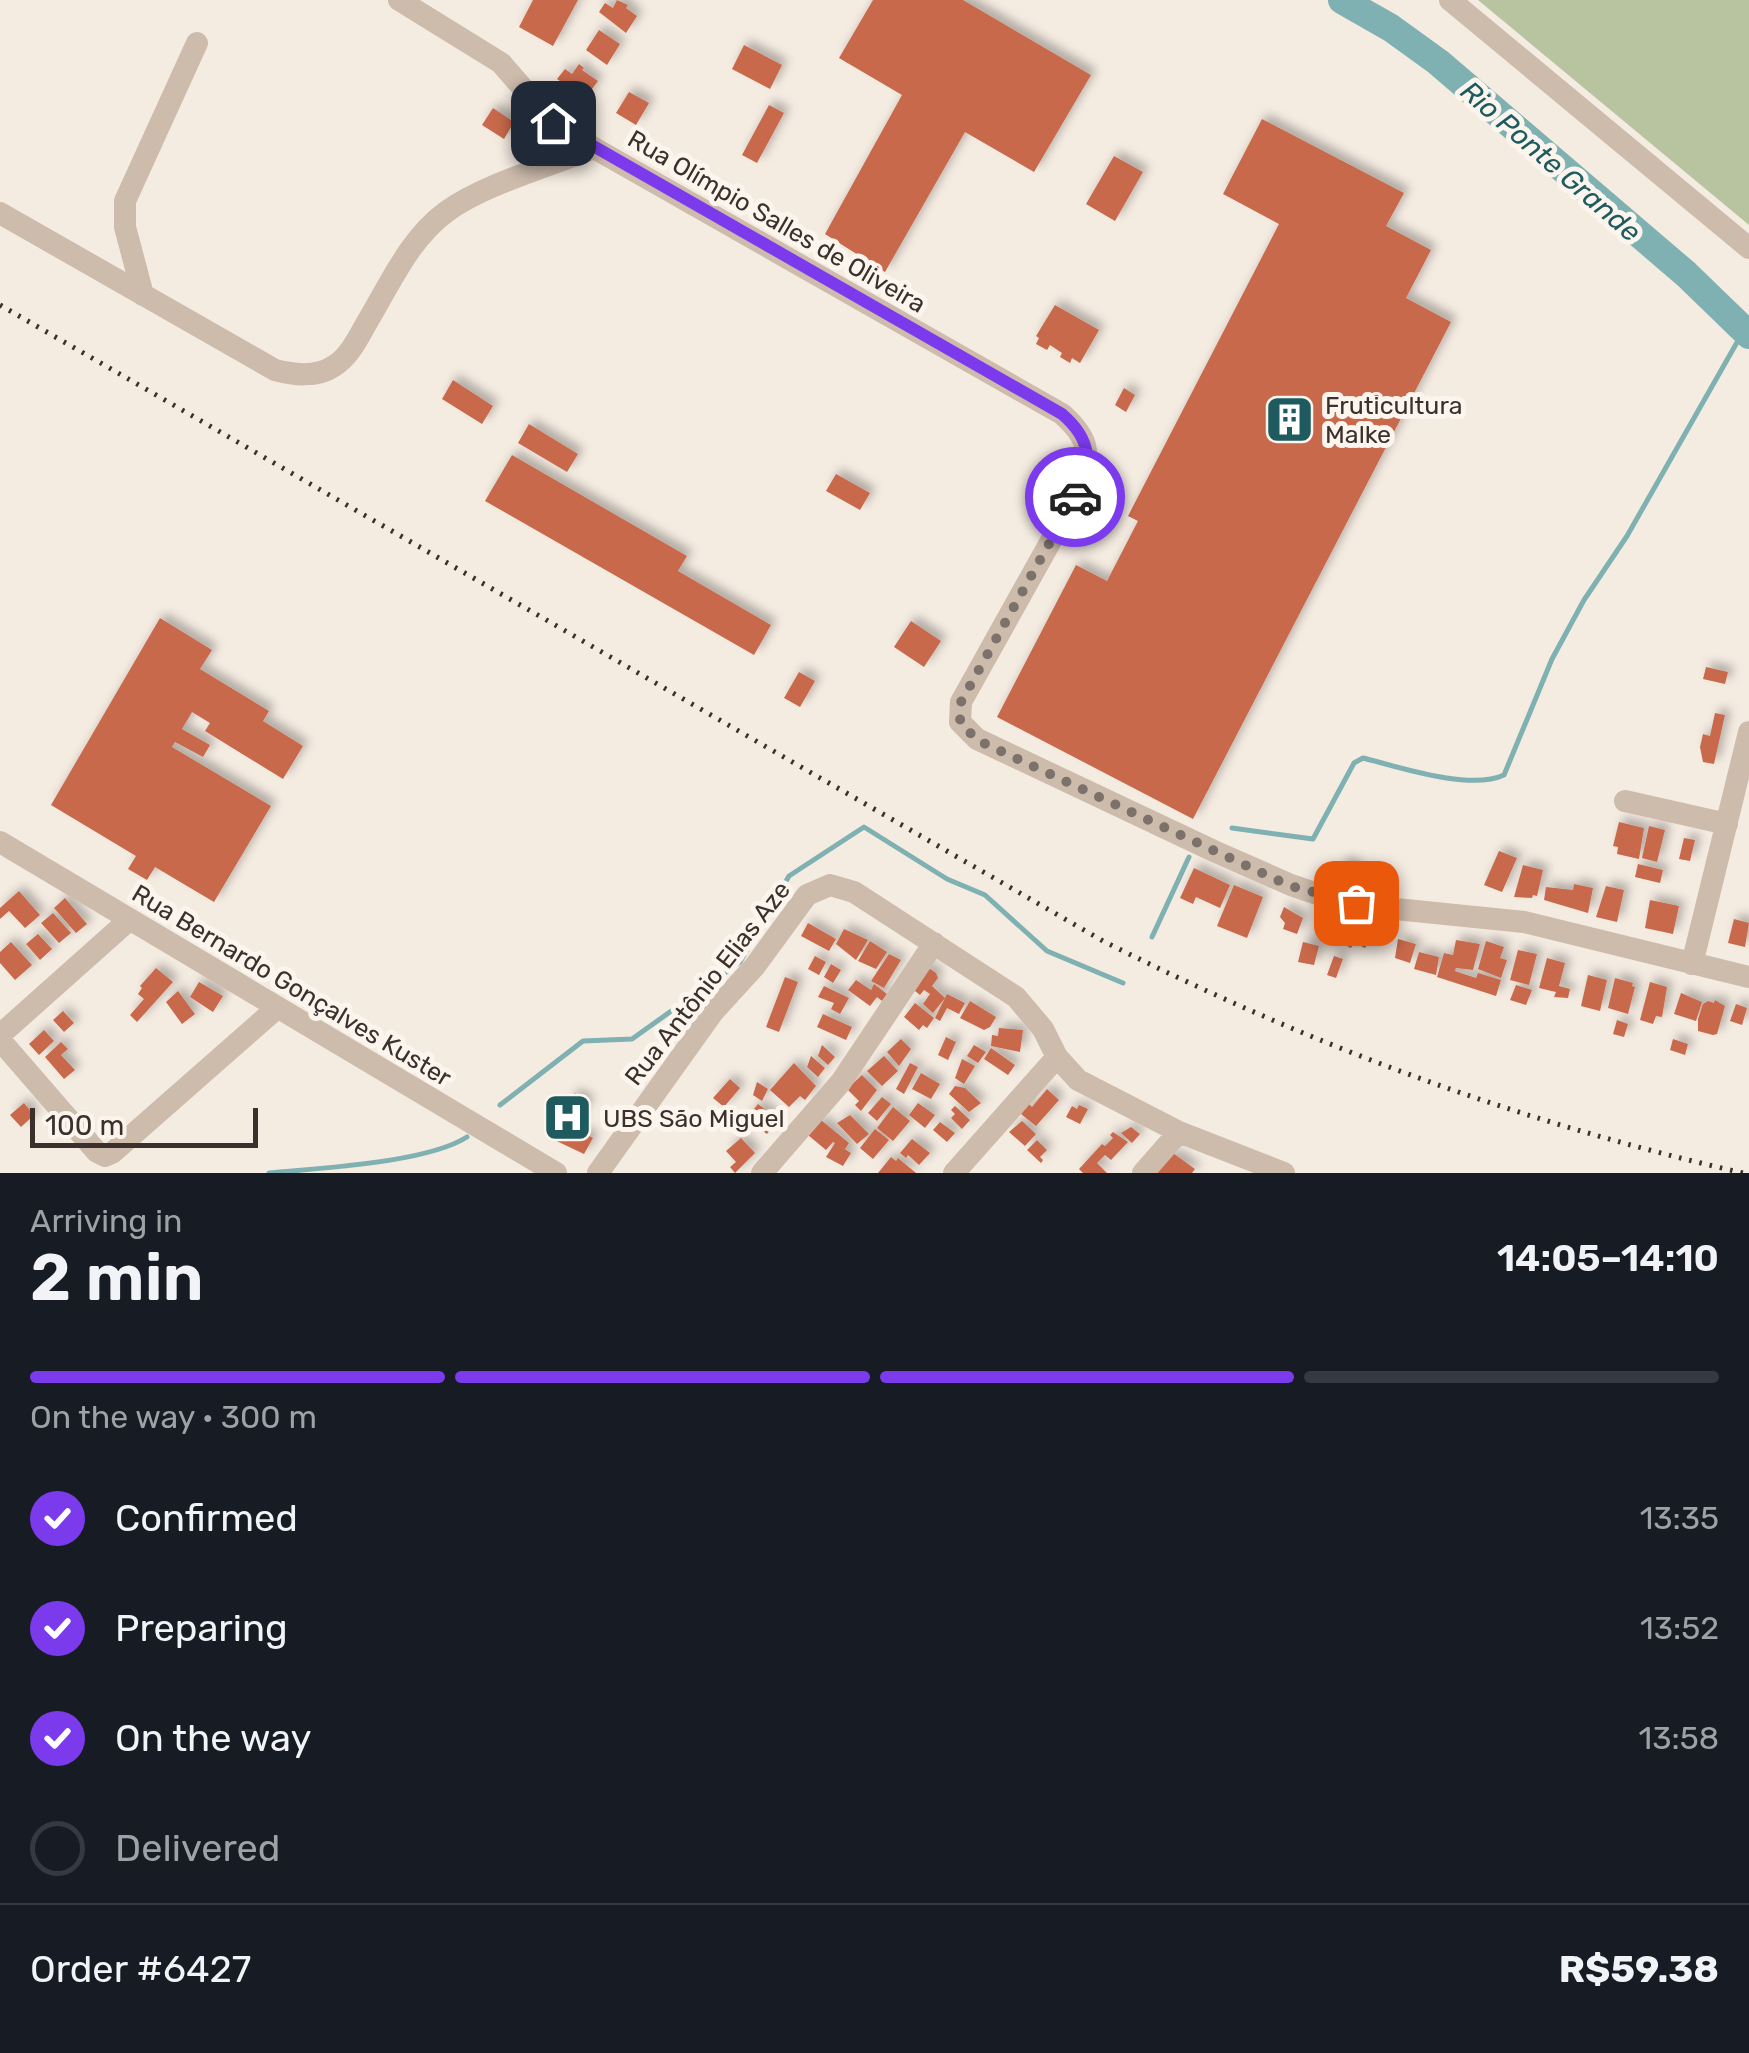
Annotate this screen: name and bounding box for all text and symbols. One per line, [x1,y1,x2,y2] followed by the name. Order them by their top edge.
[1454,74,1648,249] water label: Rio Ponte Grande
[511,81,596,166] pin
[526,96,581,151] icon: home
[623,124,931,319] street label: Rua Olímpio Salles de Oliveira
[1325,391,1462,449] place label: Fruticultura Malke
[1264,393,1316,445] building icon: Fruticultura Malke
[1025,447,1125,547] courier
[1048,470,1103,525] icon: car
[1314,861,1399,946] pin
[619,876,796,1091] street label: Rua Antônio Elias Aze
[1329,876,1384,931] icon: bag
[127,878,457,1093] street label: Rua Bernardo Gonçalves Kuster
[542,1092,594,1144] hospital icon: UBS São Miguel
[30,1103,258,1148] scale bar
[603,1104,785,1133] place label: UBS São Miguel
[45,1109,124,1142] text: 100 m
[30,1202,182,1240] text: Arriving in
[1497,1235,1719,1281] text: 14:05–14:10
[30,1239,204,1316] text: 2 min
[30,1398,317,1436] text: On the way · 300 m
[30,1491,85,1546] icon: check
[115,1495,298,1541] text: Confirmed
[1640,1499,1719,1537] text: 13:35
[30,1601,85,1656] icon: check
[115,1605,288,1651] text: Preparing
[1640,1609,1719,1647] text: 13:52
[30,1711,85,1766] icon: check
[115,1715,311,1761] text: On the way
[1639,1719,1719,1757] text: 13:58
[115,1825,280,1871] text: Delivered
[30,1946,251,1992] text: Order #6427
[1559,1946,1719,1992] text: R$59.38

